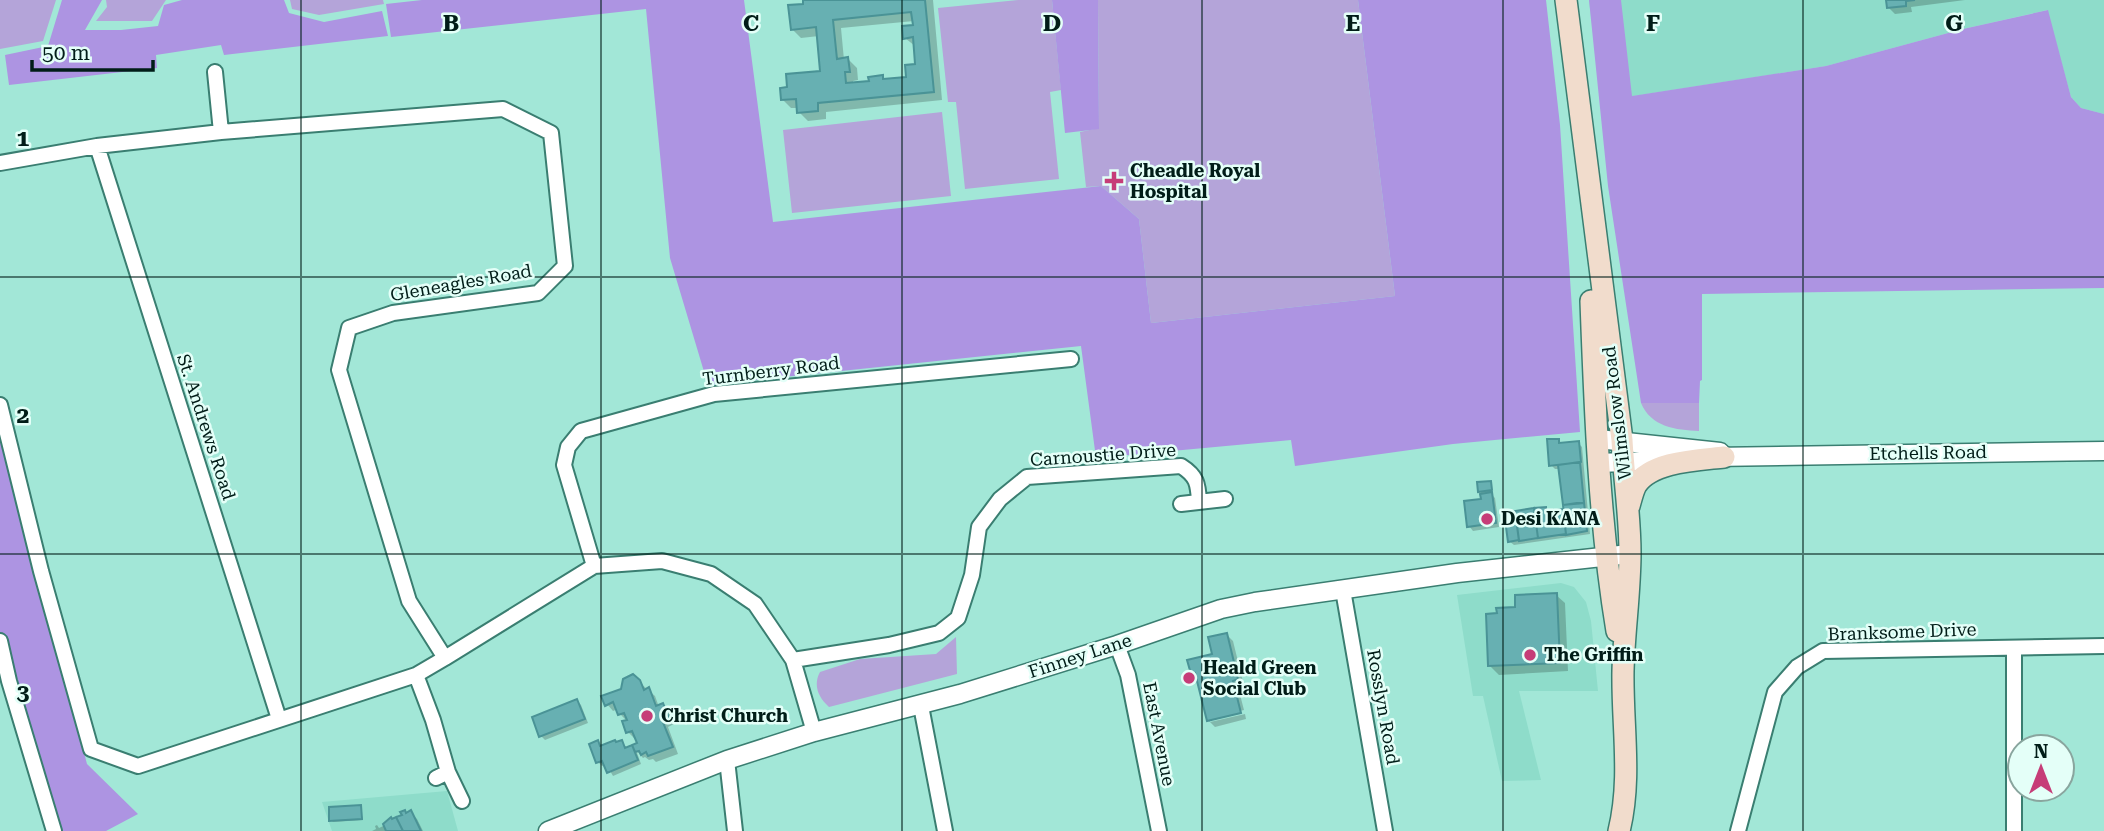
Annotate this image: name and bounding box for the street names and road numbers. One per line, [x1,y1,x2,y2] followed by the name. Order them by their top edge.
[388,260,534,305] street label: Gleneagles Road
[1598,345,1635,481] street label: Wilmslow Road
[173,351,240,503] street label: St. Andrews Road
[701,352,841,389] street label: Turnberry Road
[1029,439,1177,470] street label: Carnoustie Drive
[1869,441,1988,464] street label: Etchells Road
[1827,618,1977,645] street label: Branksome Drive
[1026,629,1134,682] street label: Finney Lane
[1363,648,1404,767] street label: Rosslyn Road
[1139,680,1180,788] street label: East Avenue

